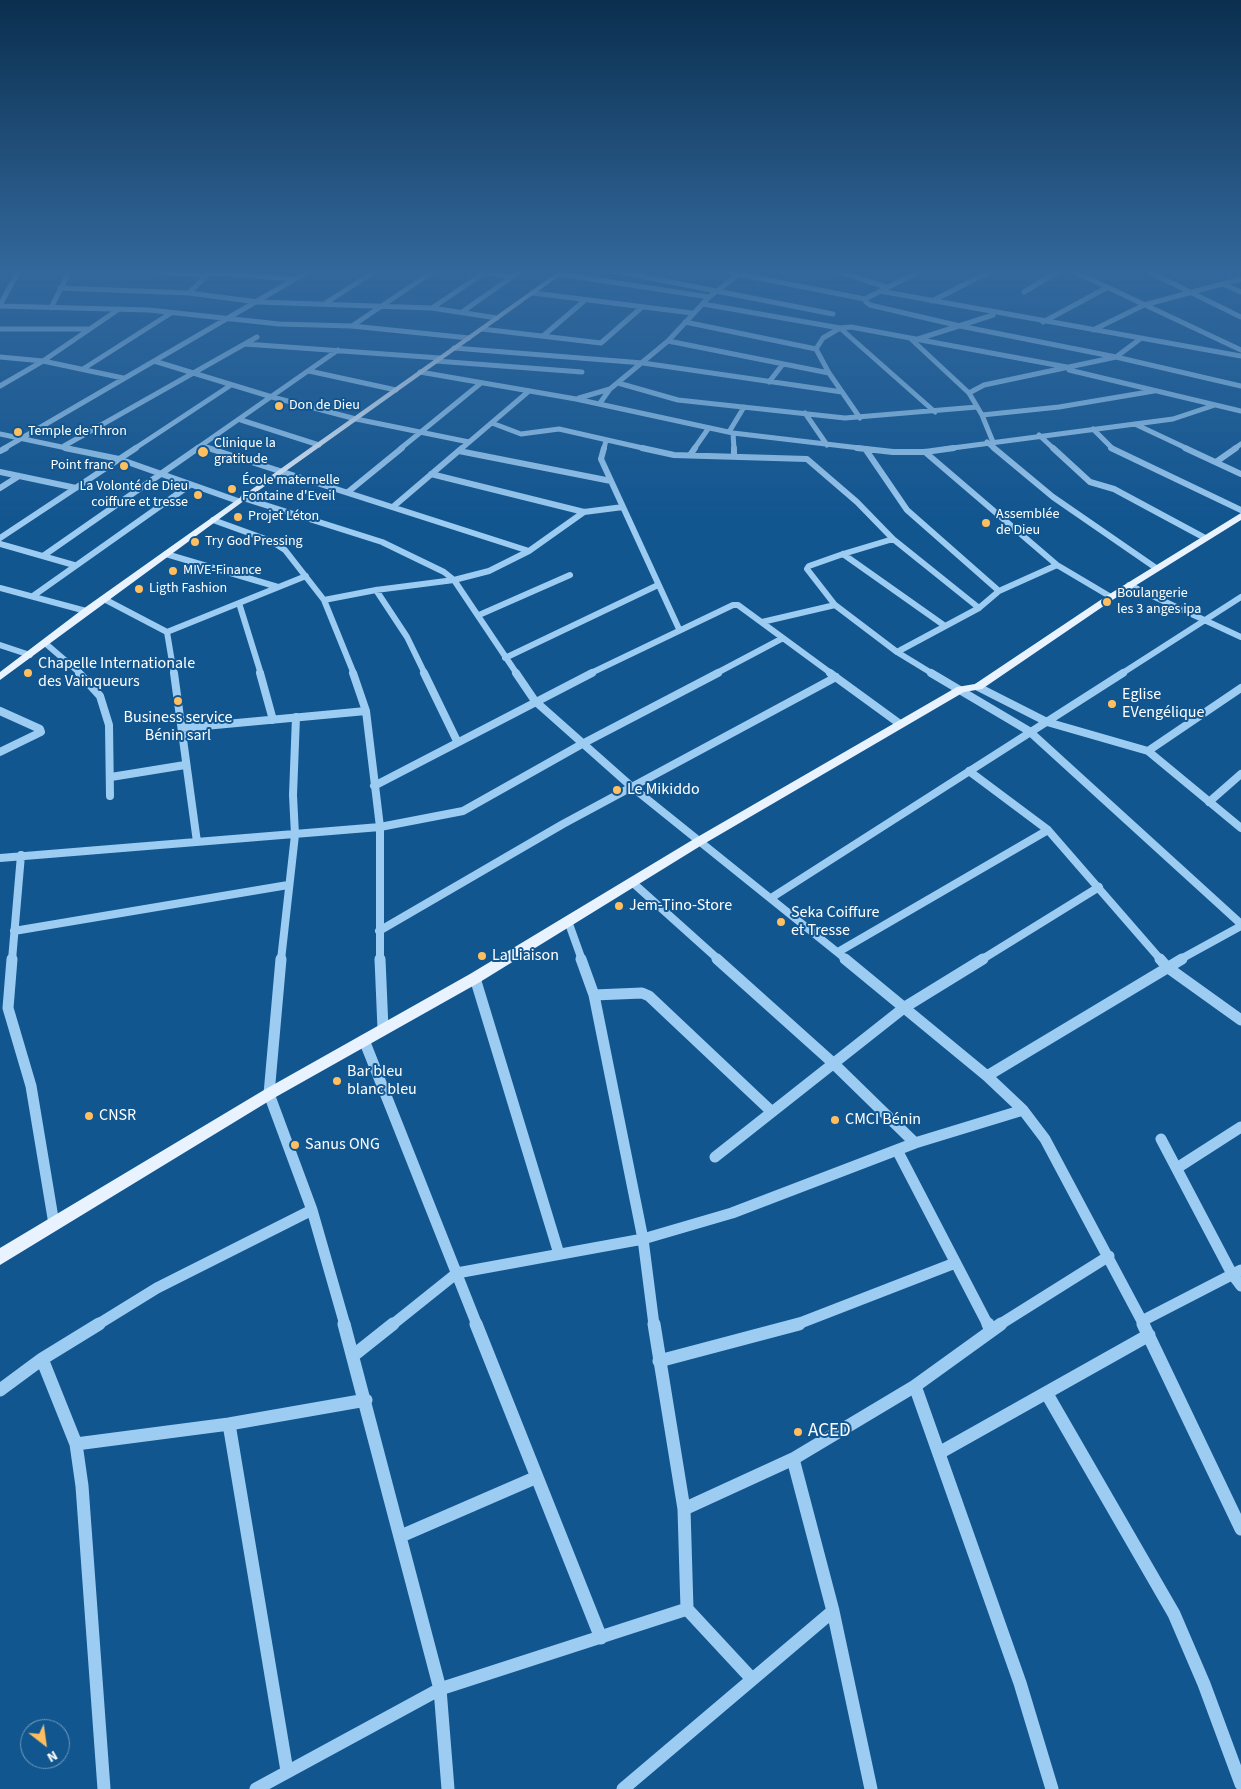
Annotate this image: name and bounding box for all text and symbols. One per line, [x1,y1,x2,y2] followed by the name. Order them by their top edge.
[289,398,360,414] place label: Don de Dieu
[273,400,285,412] marker: Don de Dieu
[28,424,127,440] place label: Temple de Thron
[12,426,24,438] marker: Temple de Thron
[214,436,276,468] place label: Clinique la gratitude
[196,445,210,459] marker: Clinique la gratitude
[50,458,114,474] place label: Point franc
[118,460,130,472] marker: Point franc
[242,473,340,506] place label: École maternelle Fontaine d'Eveil
[80,479,188,512] place label: La Volonté de Dieu coiffure et tresse
[226,483,238,495] marker: École maternelle Fontaine d'Eveil
[192,489,204,501] marker: La Volonté de Dieu coiffure et tresse
[996,507,1059,540] place label: Assemblée de Dieu
[248,509,319,525] place label: Projet Léton
[232,511,244,523] marker: Projet Léton
[980,517,992,529] marker: Assemblée de Dieu
[205,534,303,550] place label: Try God Pressing
[189,536,201,548] marker: Try God Pressing
[183,563,262,579] place label: MIVE-Finance
[167,565,179,577] marker: MIVE-Finance
[149,581,227,597] place label: Ligth Fashion
[133,583,145,595] marker: Ligth Fashion
[1117,586,1201,618] place label: Boulangerie les 3 anges ipa
[1101,596,1113,608] marker: Boulangerie les 3 anges ipa
[38,654,195,692] place label: Chapelle Internationale des Vainqueurs
[22,667,34,679] marker: Chapelle Internationale des Vainqueurs
[1122,685,1204,723] place label: Eglise EVengélique
[172,695,184,707] marker: Business service Bénin sarl
[1106,698,1118,710] marker: Eglise EVengélique
[124,708,232,746] place label: Business service Bénin sarl
[627,780,700,800] place label: Le Mikiddo
[611,784,623,796] marker: Le Mikiddo
[629,896,732,916] place label: Jem-Tino-Store
[613,900,625,912] marker: Jem-Tino-Store
[791,903,880,941] place label: Seka Coiffure et Tresse
[775,916,787,928] marker: Seka Coiffure et Tresse
[492,946,559,966] place label: La Liaison
[476,950,488,962] marker: La Liaison
[347,1062,417,1100] place label: Bar bleu blanc bleu
[331,1075,343,1087] marker: Bar bleu blanc bleu
[99,1106,136,1126] place label: CNSR
[83,1110,95,1122] marker: CNSR
[845,1110,921,1130] place label: CMCI Bénin
[829,1114,841,1126] marker: CMCI Bénin
[305,1135,380,1155] place label: Sanus ONG
[289,1139,301,1151] marker: Sanus ONG
[808,1421,851,1443] place label: ACED
[792,1426,804,1438] marker: ACED
[20,1719,70,1769] north arrow
[43,1745,61,1767] text: N

